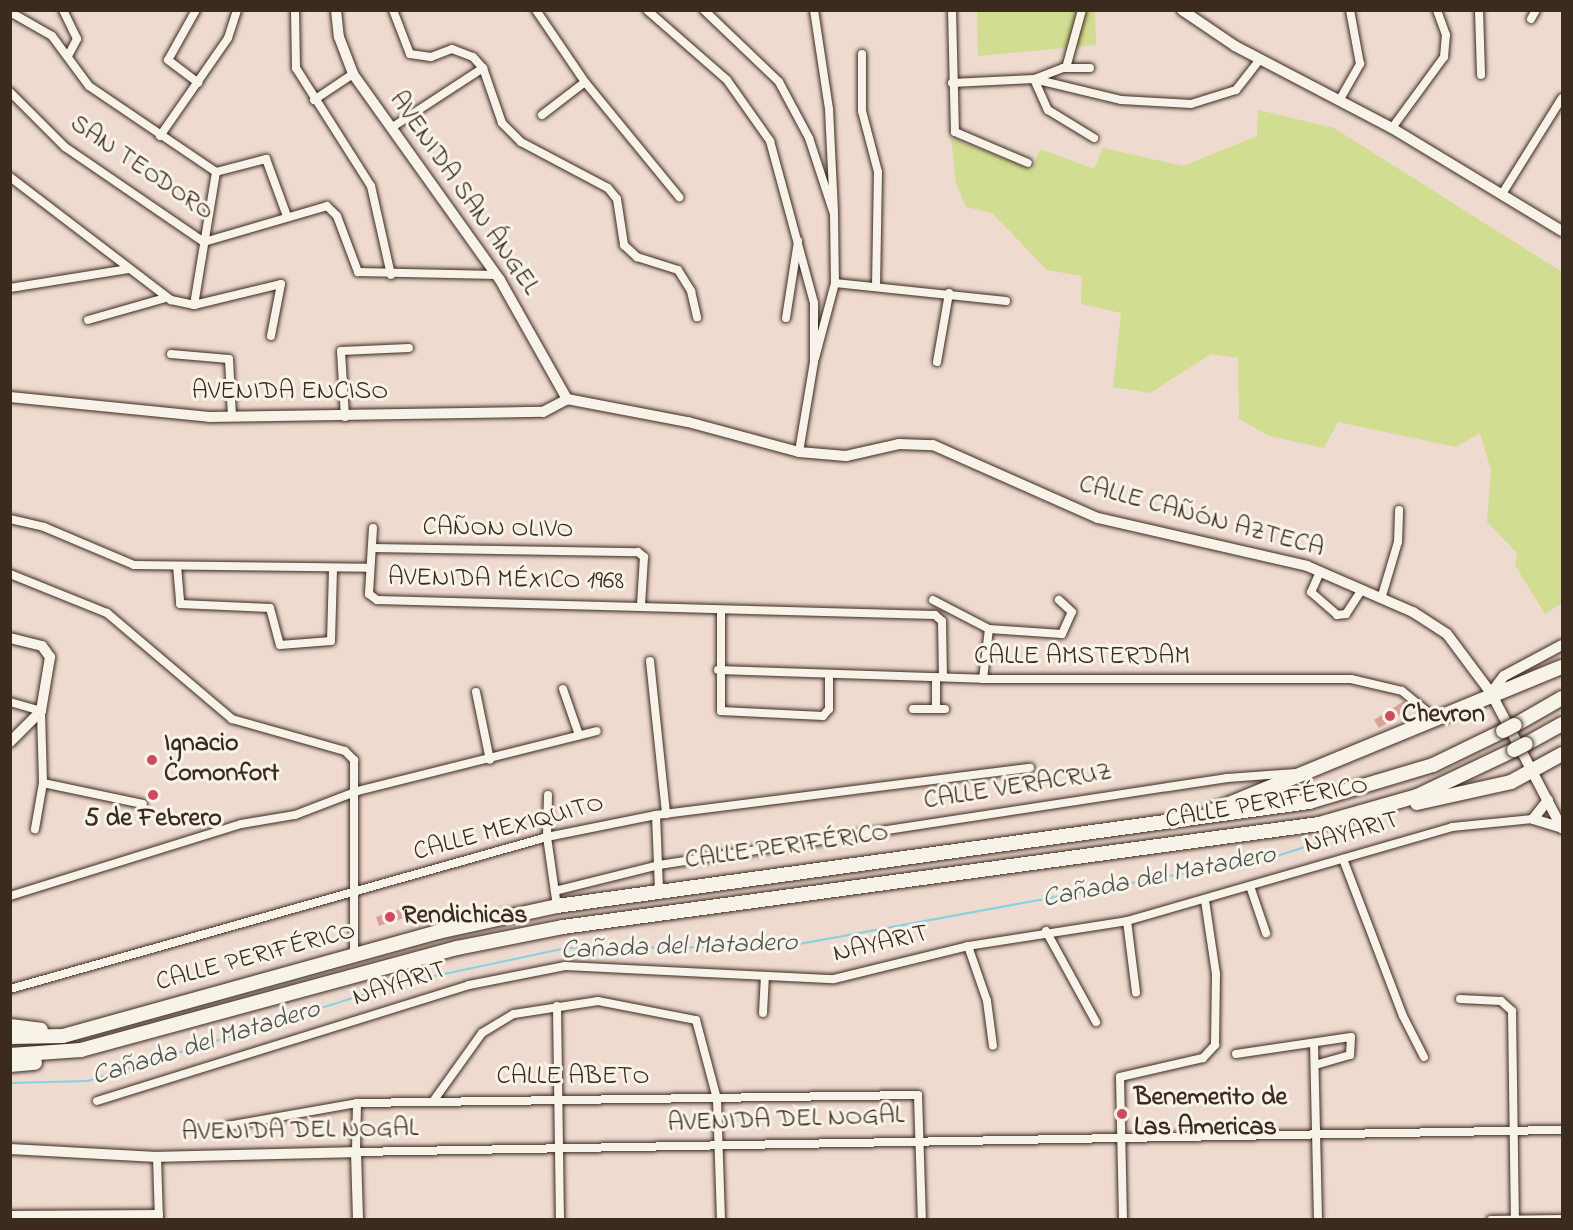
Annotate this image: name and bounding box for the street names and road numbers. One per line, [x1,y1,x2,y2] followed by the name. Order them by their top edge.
[381,86,545,302] street label: AVENIDA SAN ÁNGEL
[63,109,219,229] street label: SAN TEODORO
[192,377,388,409] street label: AVENIDA ENCISO
[1075,470,1327,566] street label: CALLE CAÑÓN AZTECA
[422,513,574,547] street label: CAÑON OLIVO
[388,563,624,599] street label: AVENIDA MÉXICO 1968
[974,642,1190,674] street label: CALLE AMSTERDAM
[922,758,1114,818] street label: CALLE VERACRUZ
[1163,771,1371,837] street label: CALLE PERIFÉRICO
[410,789,608,869] street label: CALLE MEXIQUITO
[1301,806,1403,862] street label: NAYARIT
[683,818,891,878] street label: CALLE PERIFÉRICO
[153,916,359,1000] street label: CALLE PERIFÉRICO
[830,919,932,971] street label: NAYARIT
[349,955,451,1015] street label: NAYARIT
[496,1062,650,1094] street label: CALLE ABETO
[667,1101,905,1141] street label: AVENIDA DEL NOGAL
[181,1114,419,1150] street label: AVENIDA DEL NOGAL

